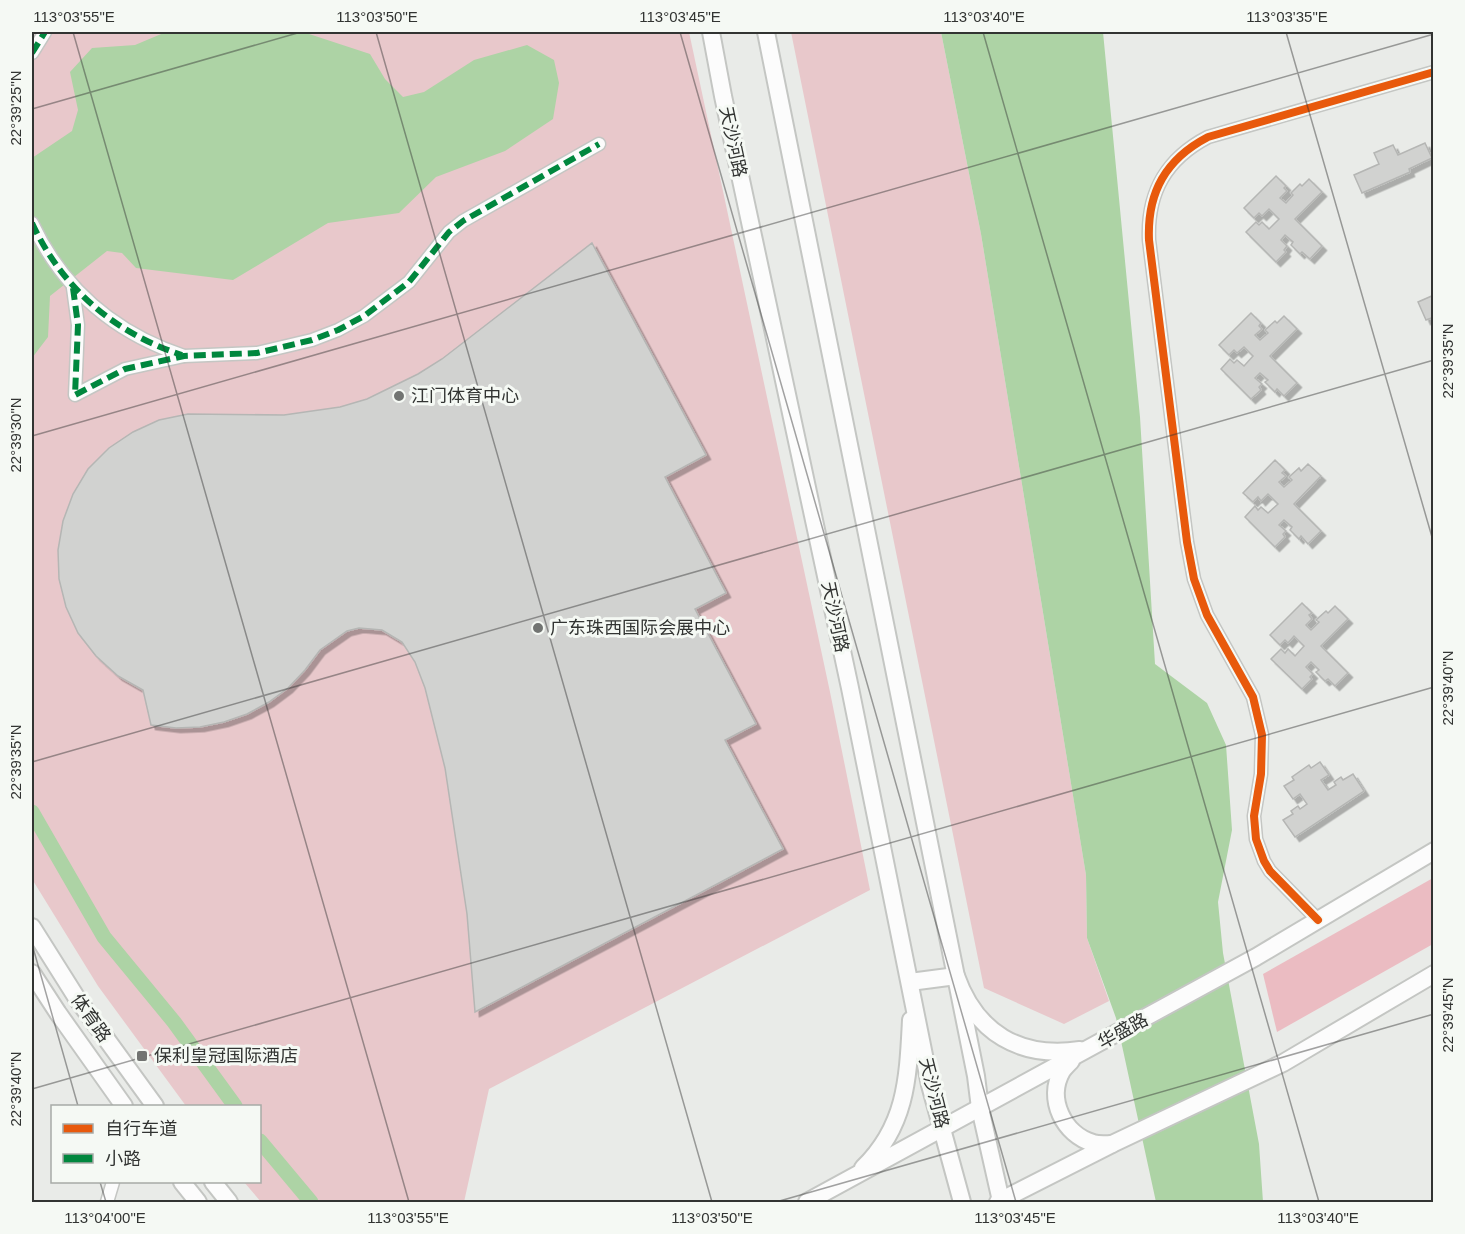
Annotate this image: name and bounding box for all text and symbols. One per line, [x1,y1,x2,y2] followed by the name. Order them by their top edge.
[33,8,115,25] text: 113°03'55"E
[336,8,418,25] text: 113°03'50"E
[639,8,721,25] text: 113°03'45"E
[943,8,1025,25] text: 113°03'40"E
[1246,8,1328,25] text: 113°03'35"E
[7,70,24,146] text: 22°39'25"N
[716,105,750,179] street label: 天沙河路
[1439,323,1456,399] text: 22°39'35"N
[411,386,519,406] place label: 江门体育中心
[392,389,406,403] marker: 江门体育中心
[7,397,24,473] text: 22°39'30"N
[818,580,852,654] street label: 天沙河路
[550,618,730,638] place label: 广东珠西国际会展中心
[531,621,545,635] marker: 广东珠西国际会展中心
[1439,650,1456,726] text: 22°39'40"N
[7,724,24,800] text: 22°39'35"N
[1439,977,1456,1053] text: 22°39'45"N
[67,990,115,1046] street label: 体育路
[1095,1009,1151,1053] street label: 华盛路
[154,1046,298,1066] place label: 保利皇冠国际酒店
[135,1049,149,1063] marker: 保利皇冠国际酒店
[7,1051,24,1127] text: 22°39'40"N
[916,1056,952,1130] street label: 天沙河路
[51,1105,261,1183] legend
[105,1119,177,1139] text: 自行车道
[105,1149,141,1169] text: 小路
[64,1209,146,1226] text: 113°04'00"E
[367,1209,449,1226] text: 113°03'55"E
[671,1209,753,1226] text: 113°03'50"E
[974,1209,1056,1226] text: 113°03'45"E
[1277,1209,1359,1226] text: 113°03'40"E

